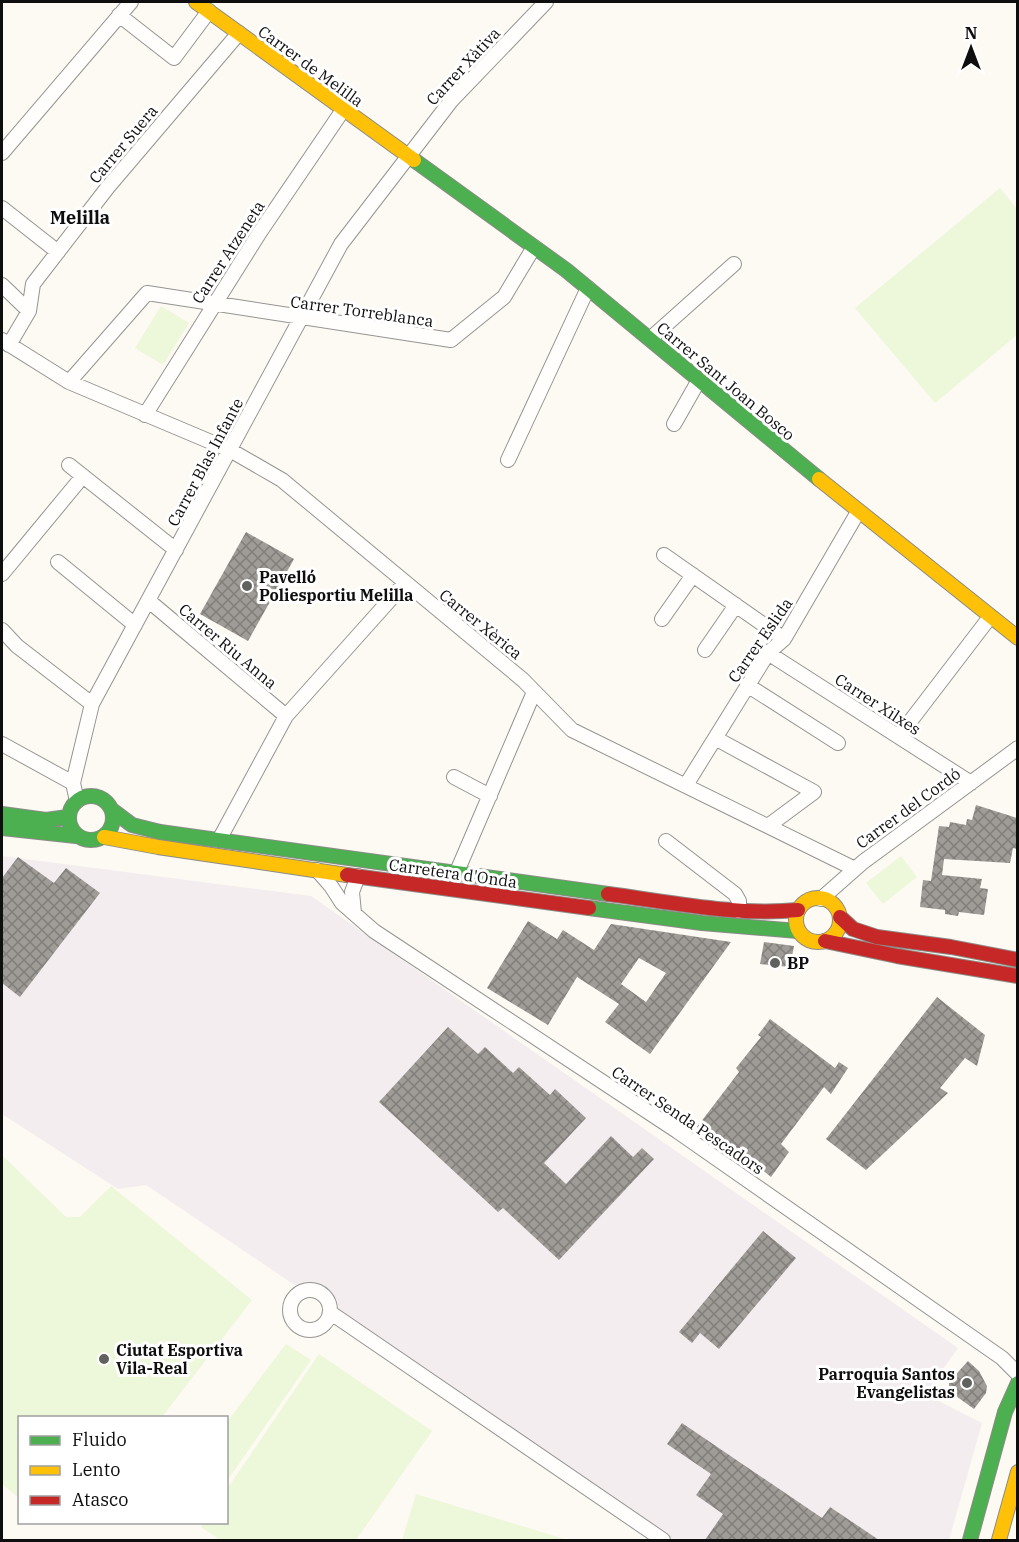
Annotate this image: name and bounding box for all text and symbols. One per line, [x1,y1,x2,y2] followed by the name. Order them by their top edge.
[941,18,1001,78] north arrow
[254,21,368,111] street label: Carrer de Melilla
[422,23,504,109] street label: Carrer Xàtiva
[965,23,977,43] text: N
[84,101,162,187] street label: Carrer Suera
[187,197,269,307] street label: Carrer Atzeneta
[50,206,110,229] district label: Melilla
[289,291,435,331] street label: Carrer Torreblanca
[653,317,799,445] street label: Carrer Sant Joan Bosco
[163,394,247,530] street label: Carrer Blas Infante
[259,567,413,605] place label: Pavelló Poliesportiu Melilla
[240,579,254,593] marker: Pavelló Poliesportiu Melilla
[436,585,527,664] street label: Carrer Xèrica
[723,594,797,686] street label: Carrer Eslida
[175,599,281,693] street label: Carrer Riu Anna
[831,669,925,739] street label: Carrer Xilxes
[852,763,964,853] street label: Carrer del Cordó
[388,854,519,892] street label: Carretera d'Onda
[787,953,809,973] place label: BP
[768,956,782,970] marker: BP
[608,1062,768,1178] street label: Carrer Senda Pescadors
[116,1340,243,1378] place label: Ciutat Esportiva Vila-Real
[97,1352,111,1366] marker: Ciutat Esportiva Vila-Real
[818,1364,955,1402] place label: Parroquia Santos Evangelistas
[960,1376,974,1390] marker: Parroquia Santos Evangelistas
[18,1416,228,1524] legend
[72,1428,127,1451] text: Fluido
[72,1458,120,1481] text: Lento
[72,1488,128,1511] text: Atasco

